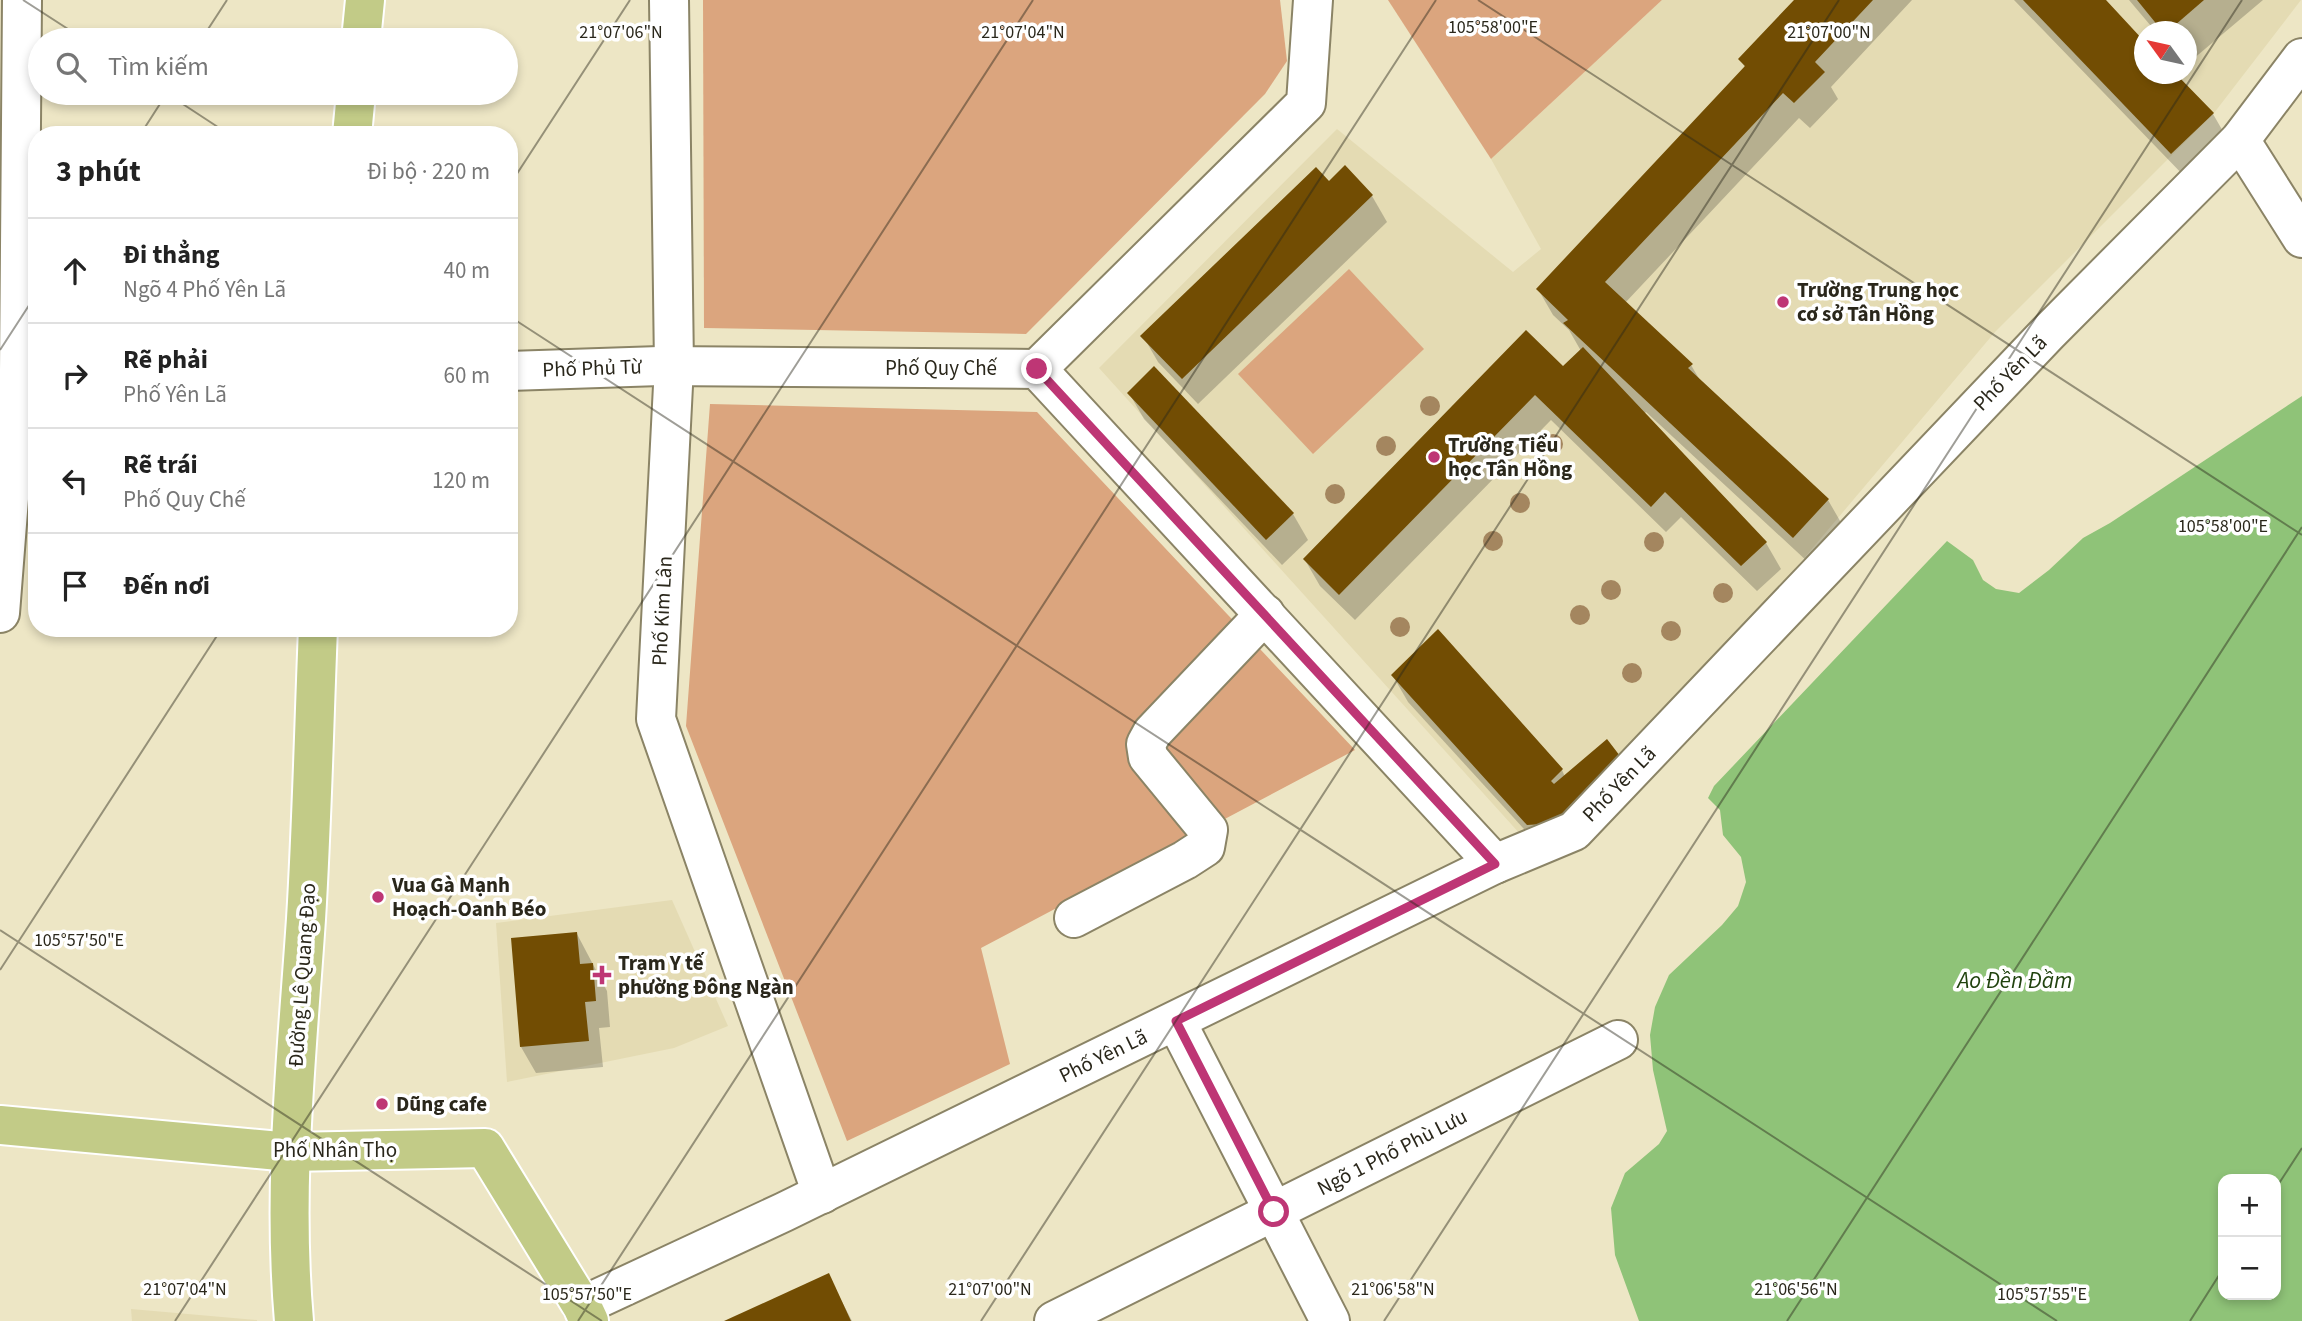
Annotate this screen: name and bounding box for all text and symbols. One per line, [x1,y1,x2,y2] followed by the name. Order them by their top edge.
[1448,15,1538,40] text: 105°58'00"E
[579,20,663,45] text: 21°07'06"N
[981,20,1065,45] text: 21°07'04"N
[1787,20,1871,45] text: 21°07'00"N
[2134,21,2197,84] north arrow
[28,28,518,105] search box
[52,48,90,86] icon: search
[108,48,209,85] text: Tìm kiếm
[56,150,141,193] text: 3 phút
[367,155,490,188] text: Đi bộ · 220 m
[123,236,220,273] text: Đi thẳng
[56,252,94,290] icon: ahead
[443,254,490,287] text: 40 m
[123,273,286,306] text: Ngõ 4 Phố Yên Lã
[1797,275,1959,329] place label: Trường Trung học cơ sở Tân Hồng
[1775,294,1791,310] marker: Trường Trung học cơ sở Tân Hồng
[1966,328,2054,418] street label: Phố Yên Lã
[123,341,208,378] text: Rẽ phải
[542,351,643,385] street label: Phố Phủ Từ
[885,353,998,383] street label: Phố Quy Chế
[1021,353,1052,384] route end
[56,357,94,395] icon: right
[443,359,490,392] text: 60 m
[123,378,227,411] text: Phố Yên Lã
[1448,430,1572,484] place label: Trường Tiểu học Tân Hồng
[123,446,198,483] text: Rẽ trái
[1426,449,1442,465] marker: Trường Tiểu học Tân Hồng
[56,462,94,500] icon: left
[432,464,490,497] text: 120 m
[123,483,246,516] text: Phố Quy Chế
[2178,514,2268,539] text: 105°58'00"E
[644,555,680,667] street label: Phố Kim Lân
[56,567,94,605] icon: arrive
[123,567,210,604] text: Đến nơi
[1575,739,1663,829] street label: Phố Yên Lã
[391,870,546,924] place label: Vua Gà Mạnh Hoạch-Oanh Béo
[281,882,323,1068] street label: Đường Lê Quang Đạo
[370,889,386,905] marker: Vua Gà Mạnh Hoạch-Oanh Béo
[34,928,124,953] text: 105°57'50"E
[618,948,794,1002] place label: Trạm Y tế phường Đông Ngàn
[1956,964,2072,997] water label: Ao Đền Đầm
[592,965,612,985] marker: Trạm Y tế phường Đông Ngàn
[1054,1022,1152,1090] street label: Phố Yên Lã
[396,1089,487,1119] place label: Dũng cafe
[374,1096,390,1112] marker: Dũng cafe
[1312,1101,1472,1203] street label: Ngõ 1 Phố Phù Lưu
[273,1135,397,1165] street label: Phố Nhân Thọ
[2218,1174,2281,1300] map controls
[2218,1174,2281,1237] button: +
[1258,1196,1289,1227] route start
[2218,1237,2281,1300] button: −
[143,1277,227,1302] text: 21°07'04"N
[948,1277,1032,1302] text: 21°07'00"N
[1351,1277,1435,1302] text: 21°06'58"N
[1754,1277,1838,1302] text: 21°06'56"N
[542,1282,632,1307] text: 105°57'50"E
[1997,1282,2087,1307] text: 105°57'55"E

